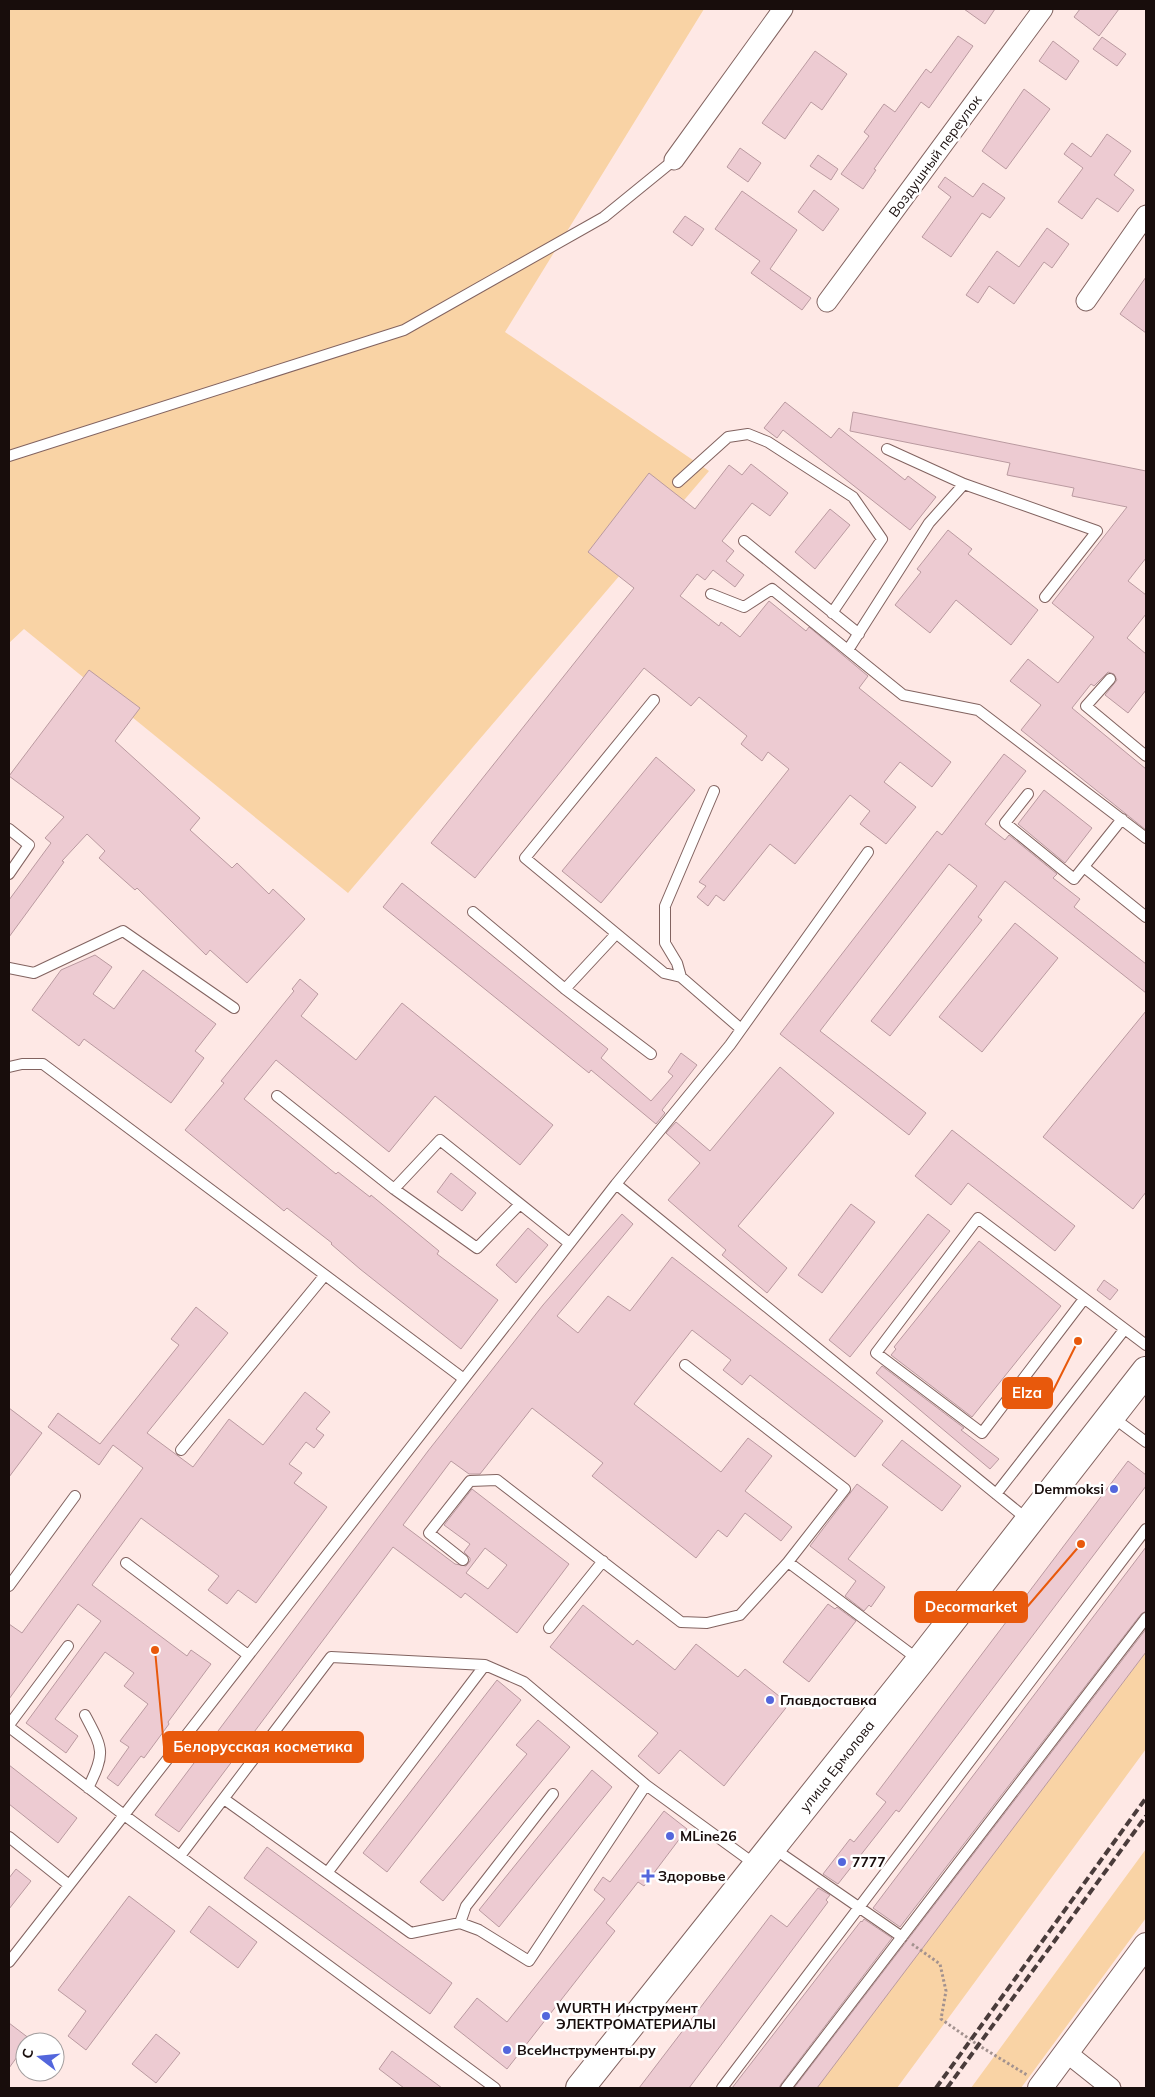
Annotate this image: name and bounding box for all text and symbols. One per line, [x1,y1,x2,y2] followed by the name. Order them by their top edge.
[885,91,986,221] street label: Воздушный переулок
[1003,1378,1052,1408] callout: Elza
[1012,1383,1042,1402] text: Elza
[1034,1480,1104,1498] place label: Demmoksi
[1108,1483,1120,1495] marker: Demmoksi
[915,1592,1027,1622] callout: Decormarket
[925,1597,1018,1616] text: Decormarket
[780,1691,877,1709] place label: Главдоставка
[764,1694,776,1706] marker: Главдоставка
[796,1717,878,1815] street label: улица Ермолова
[164,1732,363,1762] callout: Белорусская косметика
[173,1737,353,1756] text: Белорусская косметика
[680,1827,737,1845] place label: MLine26
[664,1830,676,1842] marker: MLine26
[852,1853,886,1871] place label: 7777
[836,1856,848,1868] marker: 7777
[658,1867,726,1885] place label: Здоровье
[642,1870,654,1882] marker: Здоровье
[556,1999,716,2033] place label: WURTH Инструмент ЭЛЕКТРОМАТЕРИАЛЫ
[540,2010,552,2022] marker: WURTH Инструмент ЭЛЕКТРОМАТЕРИАЛЫ
[15,2032,65,2082] north arrow
[517,2041,656,2059] place label: ВсеИнструменты.ру
[501,2044,513,2056] marker: ВсеИнструменты.ру
[18,2046,37,2061] text: С

